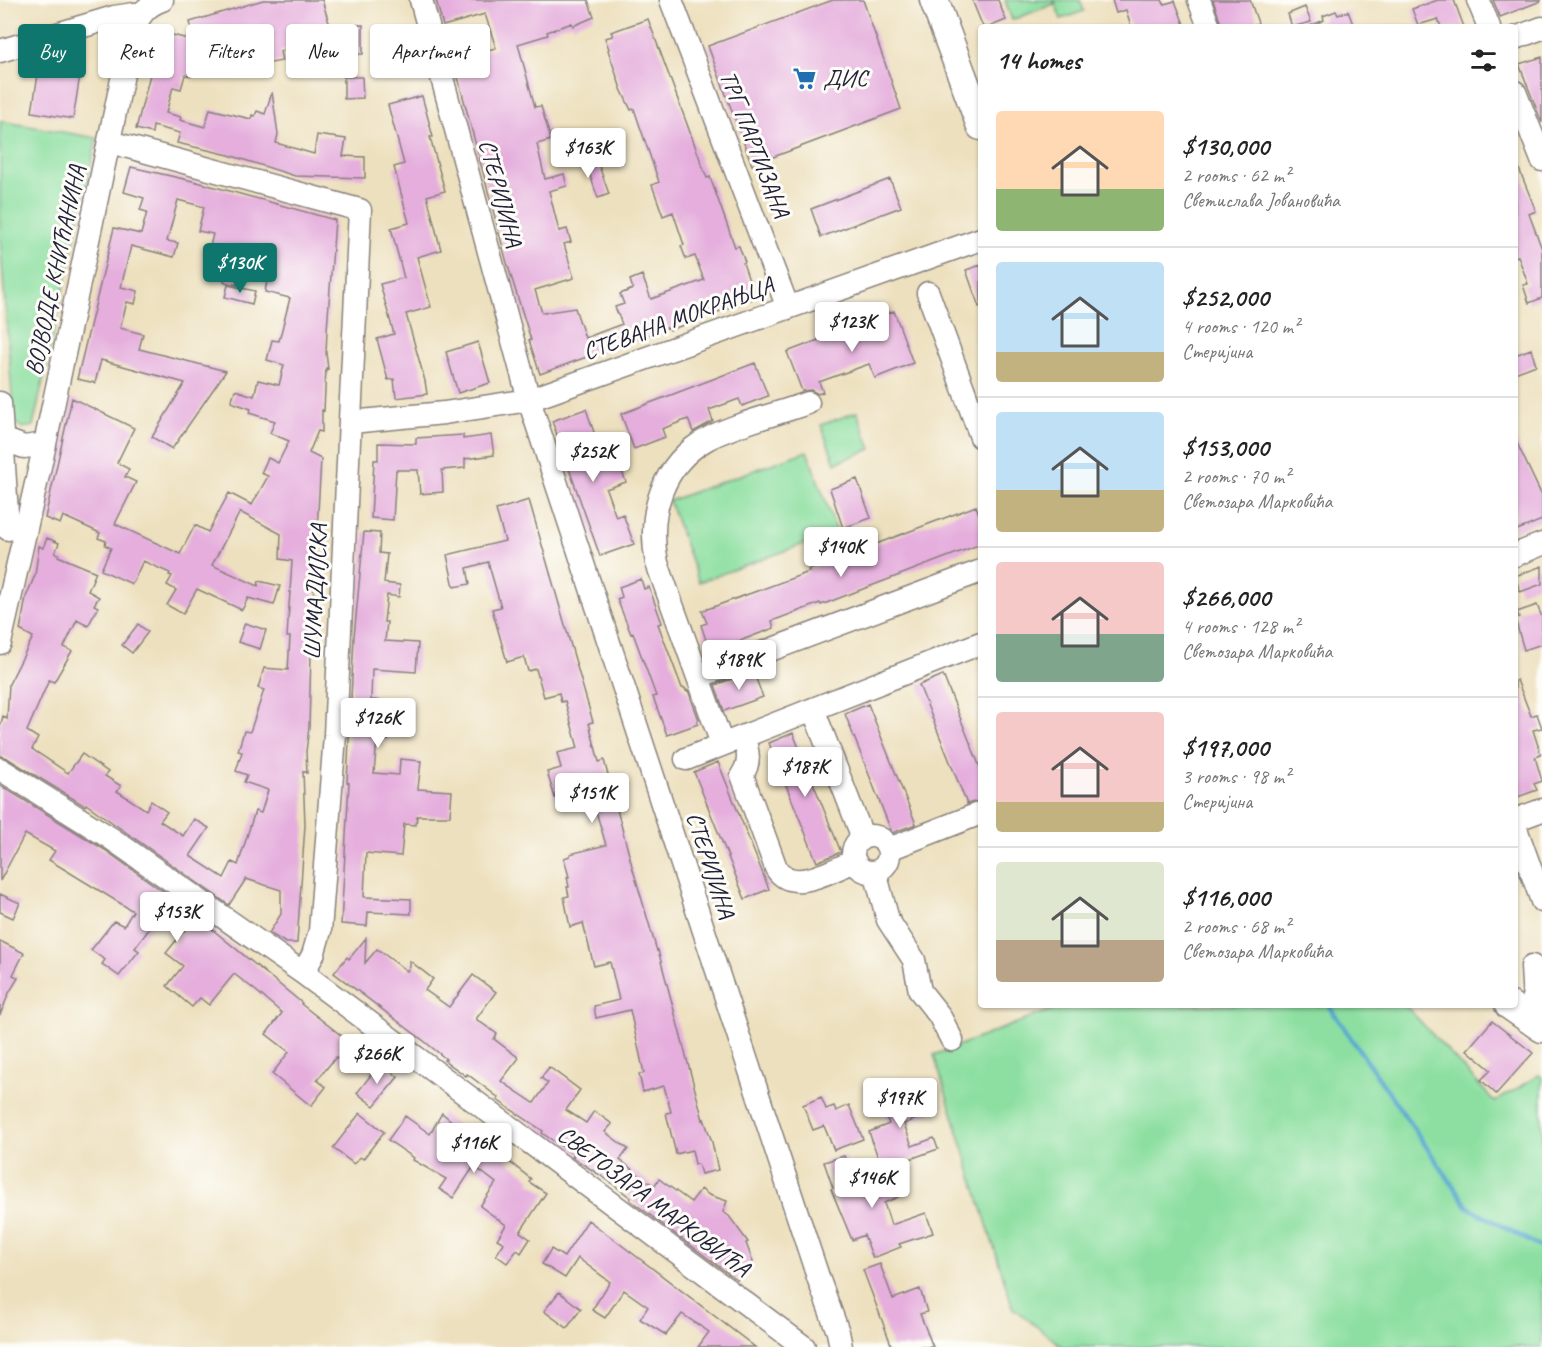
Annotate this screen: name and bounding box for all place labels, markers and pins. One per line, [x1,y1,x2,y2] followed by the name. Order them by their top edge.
[823,63,870,93] place label: ДИС
[792,65,818,91] supermarket icon: ДИС
[546,128,630,179] pin: $163K
[198,243,282,294] pin: $130K
[810,302,894,353] pin: $123K
[551,432,635,483] pin: $252K
[799,527,883,578] pin: $140K
[697,640,781,691] pin: $189K
[336,698,420,749] pin: $126K
[763,747,847,798] pin: $187K
[550,773,634,824] pin: $151K
[135,892,219,943] pin: $153K
[335,1034,419,1085] pin: $266K
[858,1078,942,1129] pin: $197K
[432,1123,516,1174] pin: $116K
[830,1158,914,1209] pin: $146K

